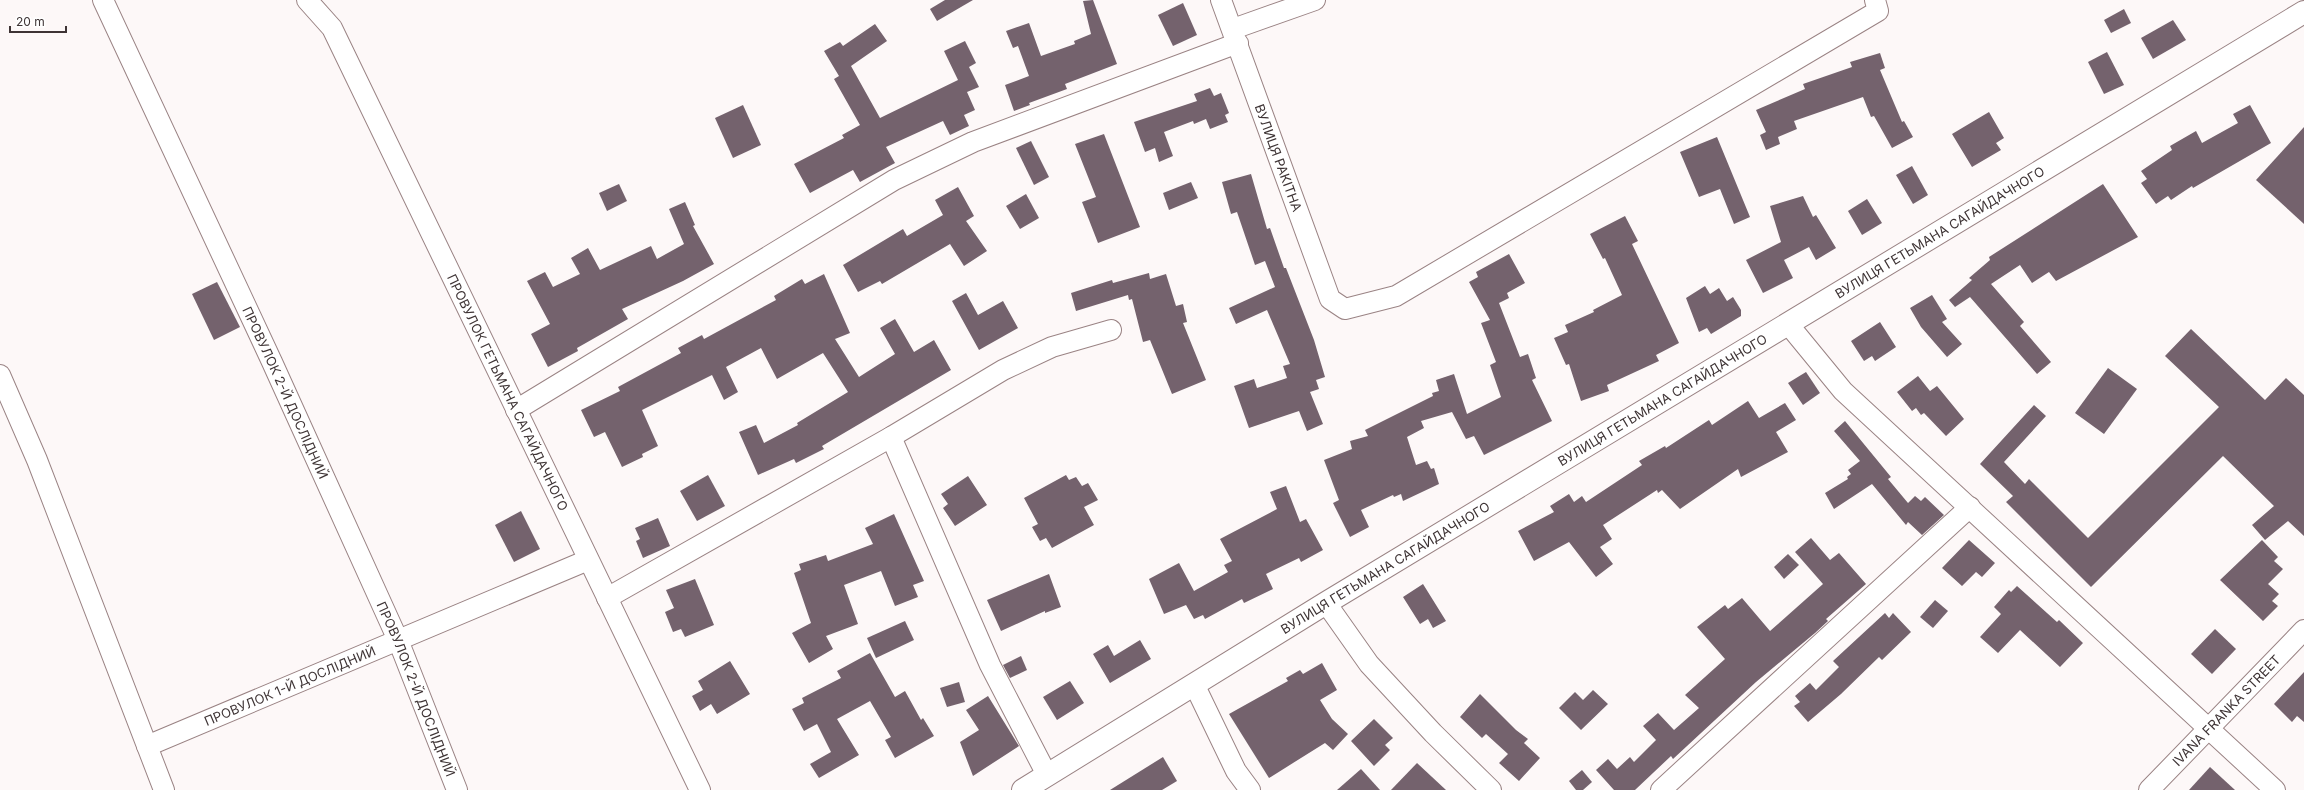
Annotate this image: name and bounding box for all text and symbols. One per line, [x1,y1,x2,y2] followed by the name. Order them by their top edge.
[10,8,66,34] scale bar
[16,14,45,29] text: 20 m
[1252,102,1305,214] street label: ВУЛИЦЯ РАКІТНА
[1832,163,2047,302] street label: ВУЛИЦЯ ГЕТЬМАНА САГАЙДАЧНОГО
[444,271,572,513] street label: ПРОВУЛОК ГЕТЬМАНА САГАЙДАЧНОГО
[239,304,332,481] street label: ПРОВУЛОК 2-Й ДОСЛІДНИЙ
[1555,330,1770,469] street label: ВУЛИЦЯ ГЕТЬМАНА САГАЙДАЧНОГО
[1278,498,1493,637] street label: ВУЛИЦЯ ГЕТЬМАНА САГАЙДАЧНОГО
[374,599,459,779] street label: ПРОВУЛОК 2-Й ДОСЛІДНИЙ
[202,643,378,729] street label: ПРОВУЛОК 1-Й ДОСЛІДНИЙ
[2169,651,2284,769] street label: IVANA FRANKA STREET

